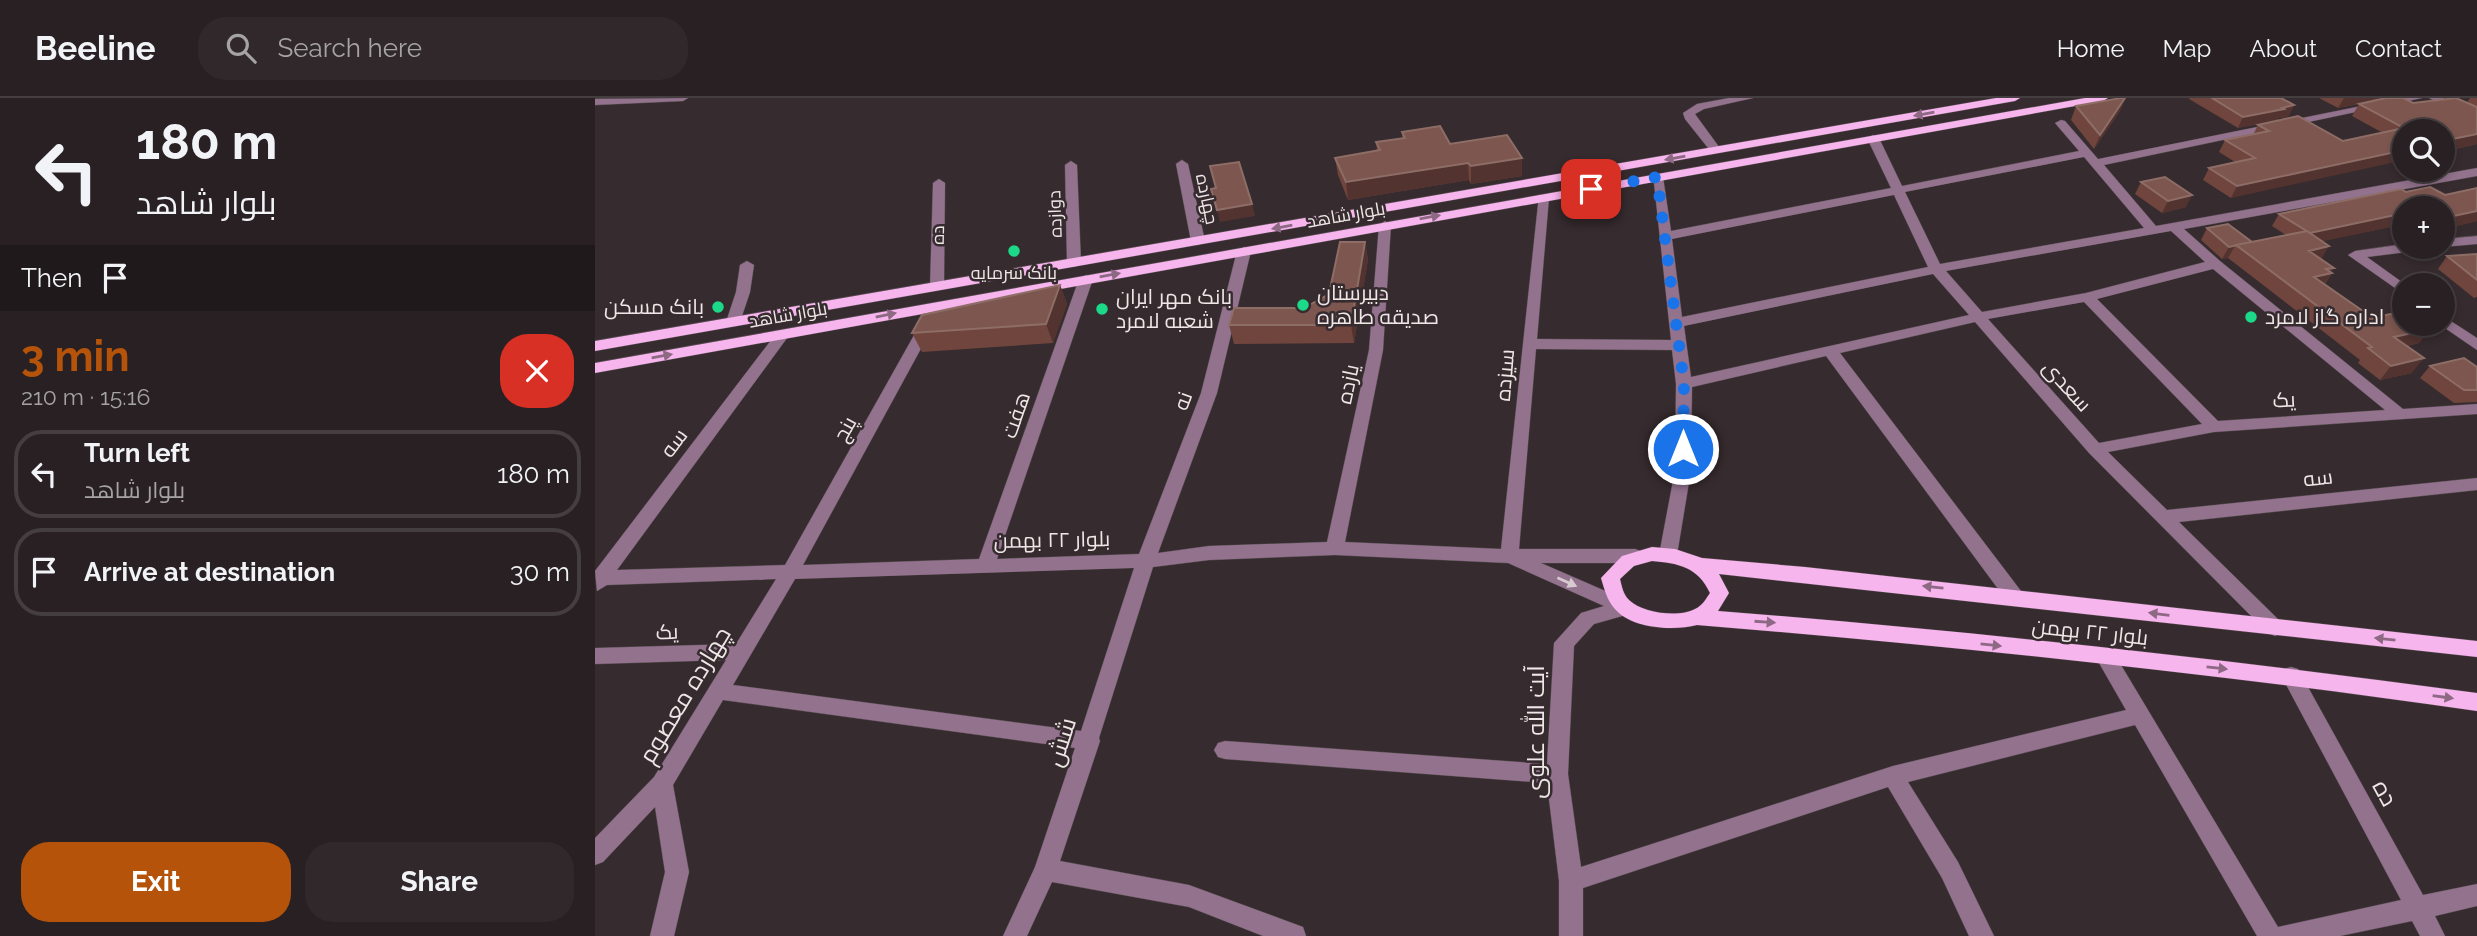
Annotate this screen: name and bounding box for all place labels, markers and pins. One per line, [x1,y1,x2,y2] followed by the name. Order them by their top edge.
[1561,159,1621,219] pin
[1006,243,1022,259] marker: بانک سرمایه
[971,262,1057,284] place label: بانک سرمایه
[1317,280,1439,329] place label: دبیرستان صدیقه طاهره
[1116,284,1232,333] place label: بانک مهر ایران شعبه لامرد
[604,294,704,320] place label: بانک مسکن
[1295,297,1311,313] marker: دبیرستان صدیقه طاهره
[710,299,726,315] marker: بانک مسکن
[1094,301,1110,317] marker: بانک مهر ایران شعبه لامرد
[2265,304,2384,329] place label: اداره گاز لامرد
[2243,309,2259,325] marker: اداره گاز لامرد

